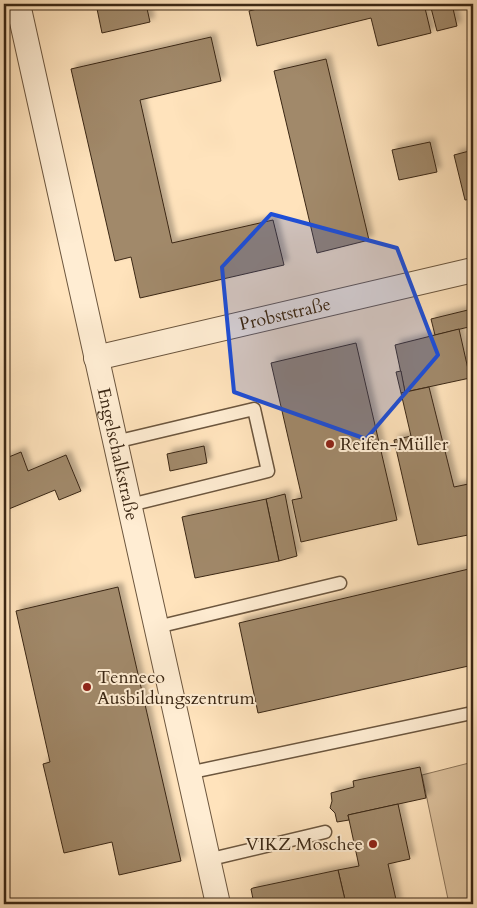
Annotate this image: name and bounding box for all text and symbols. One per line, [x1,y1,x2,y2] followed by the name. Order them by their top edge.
[237,292,333,337] street label: Probststraße
[91,385,144,523] street label: Engelschalkstraße
[340,432,449,457] place label: Reifen-Müller
[324,438,336,450] marker: Reifen-Müller
[97,665,255,711] place label: Tenneco Ausbildungszentrum
[81,681,93,693] marker: Tenneco Ausbildungszentrum
[245,832,363,857] place label: VIKZ Moschee
[367,838,379,850] marker: VIKZ Moschee

